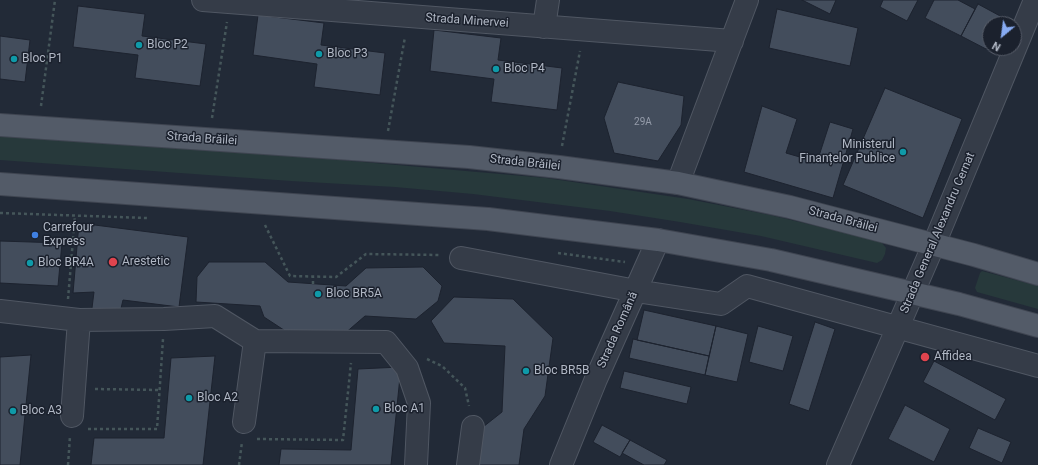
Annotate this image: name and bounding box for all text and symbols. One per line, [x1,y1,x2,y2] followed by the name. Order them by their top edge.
[425,11,509,31] street label: Strada Minervei
[982,16,1022,56] north arrow
[147,38,188,52] place label: Bloc P2
[990,38,1003,54] text: N
[134,40,144,50] marker: Bloc P2
[327,47,368,61] place label: Bloc P3
[314,49,324,59] marker: Bloc P3
[22,52,63,66] place label: Bloc P1
[9,54,19,64] marker: Bloc P1
[504,62,545,76] place label: Bloc P4
[491,64,501,74] marker: Bloc P4
[634,116,652,128] house number: 29A
[166,129,238,149] street label: Strada Brăilei
[799,138,895,166] place label: Ministerul Finanțelor Publice
[898,147,908,157] marker: Ministerul Finanțelor Publice
[897,150,979,316] street label: Strada General Alexandru Cernat
[489,152,561,174] street label: Strada Brăilei
[807,204,879,236] street label: Strada Brăilei
[43,221,93,249] place label: Carrefour Express
[30,230,40,240] marker: Carrefour Express
[122,255,170,269] place label: Arestetic
[38,256,94,270] place label: Bloc BR4A
[107,256,119,268] marker: Arestetic
[25,258,35,268] marker: Bloc BR4A
[326,287,382,301] place label: Bloc BR5A
[313,289,323,299] marker: Bloc BR5A
[595,290,641,370] street label: Strada Română
[934,350,972,364] place label: Affidea
[919,351,931,363] marker: Affidea
[534,364,590,378] place label: Bloc BR5B
[521,366,531,376] marker: Bloc BR5B
[197,391,238,405] place label: Bloc A2
[184,393,194,403] marker: Bloc A2
[384,402,425,416] place label: Bloc A1
[21,404,62,418] place label: Bloc A3
[371,404,381,414] marker: Bloc A1
[8,406,18,416] marker: Bloc A3

